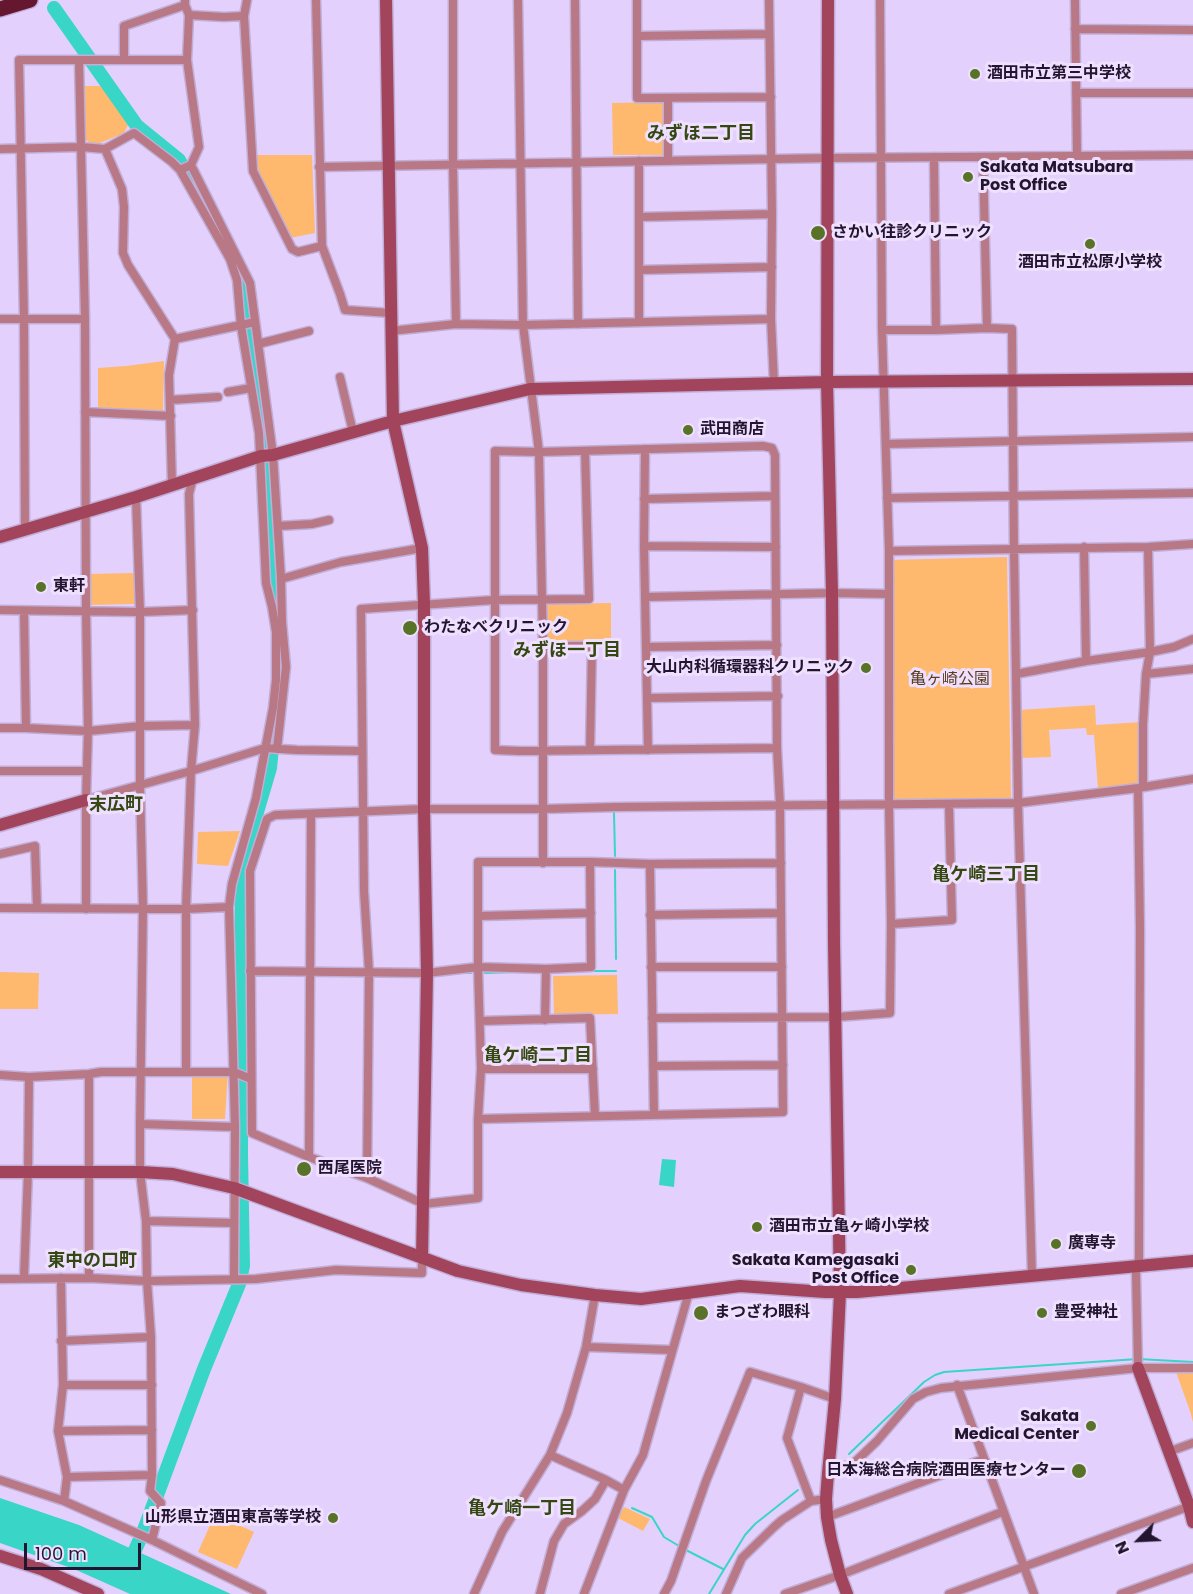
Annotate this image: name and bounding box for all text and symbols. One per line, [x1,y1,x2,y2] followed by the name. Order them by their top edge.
[987,64,1131,84] place label: 酒田市立第三中学校
[968,67,982,81] marker: 酒田市立第三中学校
[647,123,755,145] district label: みずほ二丁目
[980,158,1133,196] place label: Sakata Matsubara Post Office
[961,170,975,184] marker: Sakata Matsubara Post Office
[832,223,992,243] place label: さかい往診クリニック
[809,224,827,242] marker: さかい往診クリニック
[1083,237,1097,251] marker: 酒田市立松原小学校
[1018,253,1162,273] place label: 酒田市立松原小学校
[700,420,764,440] place label: 武田商店
[681,423,695,437] marker: 武田商店
[53,577,85,597] place label: 東軒
[34,580,48,594] marker: 東軒
[424,618,568,638] place label: わたなべクリニック
[401,619,419,637] marker: わたなべクリニック
[513,640,621,662] district label: みずほ一丁目
[646,658,854,678] place label: 大山内科循環器科クリニック
[859,661,873,675] marker: 大山内科循環器科クリニック
[910,670,990,690] park label: 亀ヶ崎公園
[89,794,143,816] district label: 末広町
[932,864,1040,886] district label: 亀ケ崎三丁目
[484,1045,592,1067] district label: 亀ケ崎二丁目
[318,1159,382,1179] place label: 西尾医院
[295,1160,313,1178] marker: 西尾医院
[769,1217,929,1237] place label: 酒田市立亀ヶ崎小学校
[750,1220,764,1234] marker: 酒田市立亀ヶ崎小学校
[1068,1234,1116,1254] place label: 廣専寺
[1049,1237,1063,1251] marker: 廣専寺
[47,1250,137,1272] district label: 東中の口町
[732,1251,899,1289] place label: Sakata Kamegasaki Post Office
[904,1263,918,1277] marker: Sakata Kamegasaki Post Office
[714,1303,810,1323] place label: まつざわ眼科
[1054,1303,1118,1323] place label: 豊受神社
[692,1304,710,1322] marker: まつざわ眼科
[1035,1306,1049,1320] marker: 豊受神社
[954,1407,1079,1445] place label: Sakata Medical Center
[1084,1419,1098,1433] marker: Sakata Medical Center
[826,1461,1066,1481] place label: 日本海総合病院酒田医療センター
[1070,1462,1088,1480] marker: 日本海総合病院酒田医療センター
[468,1498,576,1520] district label: 亀ケ崎一丁目
[145,1508,321,1528] place label: 山形県立酒田東高等学校
[1109,1510,1169,1570] north arrow
[326,1511,340,1525] marker: 山形県立酒田東高等学校
[27,1531,144,1569] scale bar
[1109,1537,1135,1558] text: N
[35,1541,87,1566] text: 100 m

